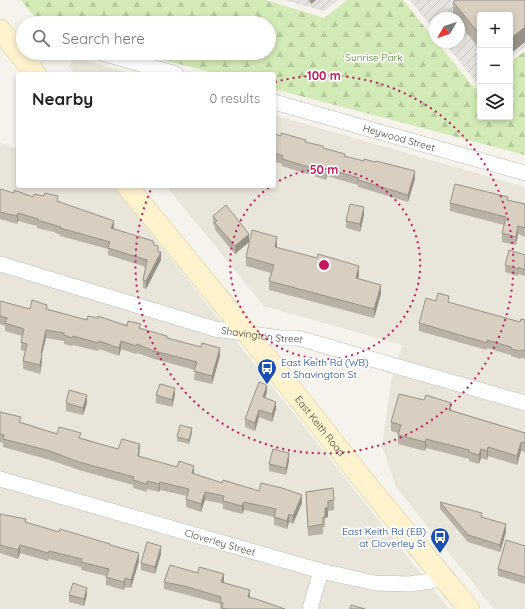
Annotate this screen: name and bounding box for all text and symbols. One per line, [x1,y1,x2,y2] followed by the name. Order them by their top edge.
[429,12,465,48] north arrow
[477,12,513,120] map controls
[477,12,513,48] button: +
[16,16,276,60] search box
[30,27,52,49] icon: search
[62,29,145,48] text: Search here
[477,48,513,84] button: −
[345,51,403,64] park label: Sunrise Park
[307,68,341,83] text: 100 m
[477,84,513,120] button: layers
[32,88,93,109] text: Nearby
[209,90,260,106] text: 0 results
[362,121,437,154] street label: Heywood Street
[310,162,338,177] text: 50 m
[317,258,331,272] centre of rings
[220,323,305,346] street label: Shavington Street
[281,356,369,381] place label: East Keith Rd (WB) at Shavington St
[256,357,278,385] bus stop icon: East Keith Rd (WB) at Shavington St
[292,393,348,459] street label: East Keith Road
[342,525,427,550] place label: East Keith Rd (EB) at Cloverley St
[183,526,258,559] street label: Cloverley Street
[429,526,451,554] bus stop icon: East Keith Rd (EB) at Cloverley St

